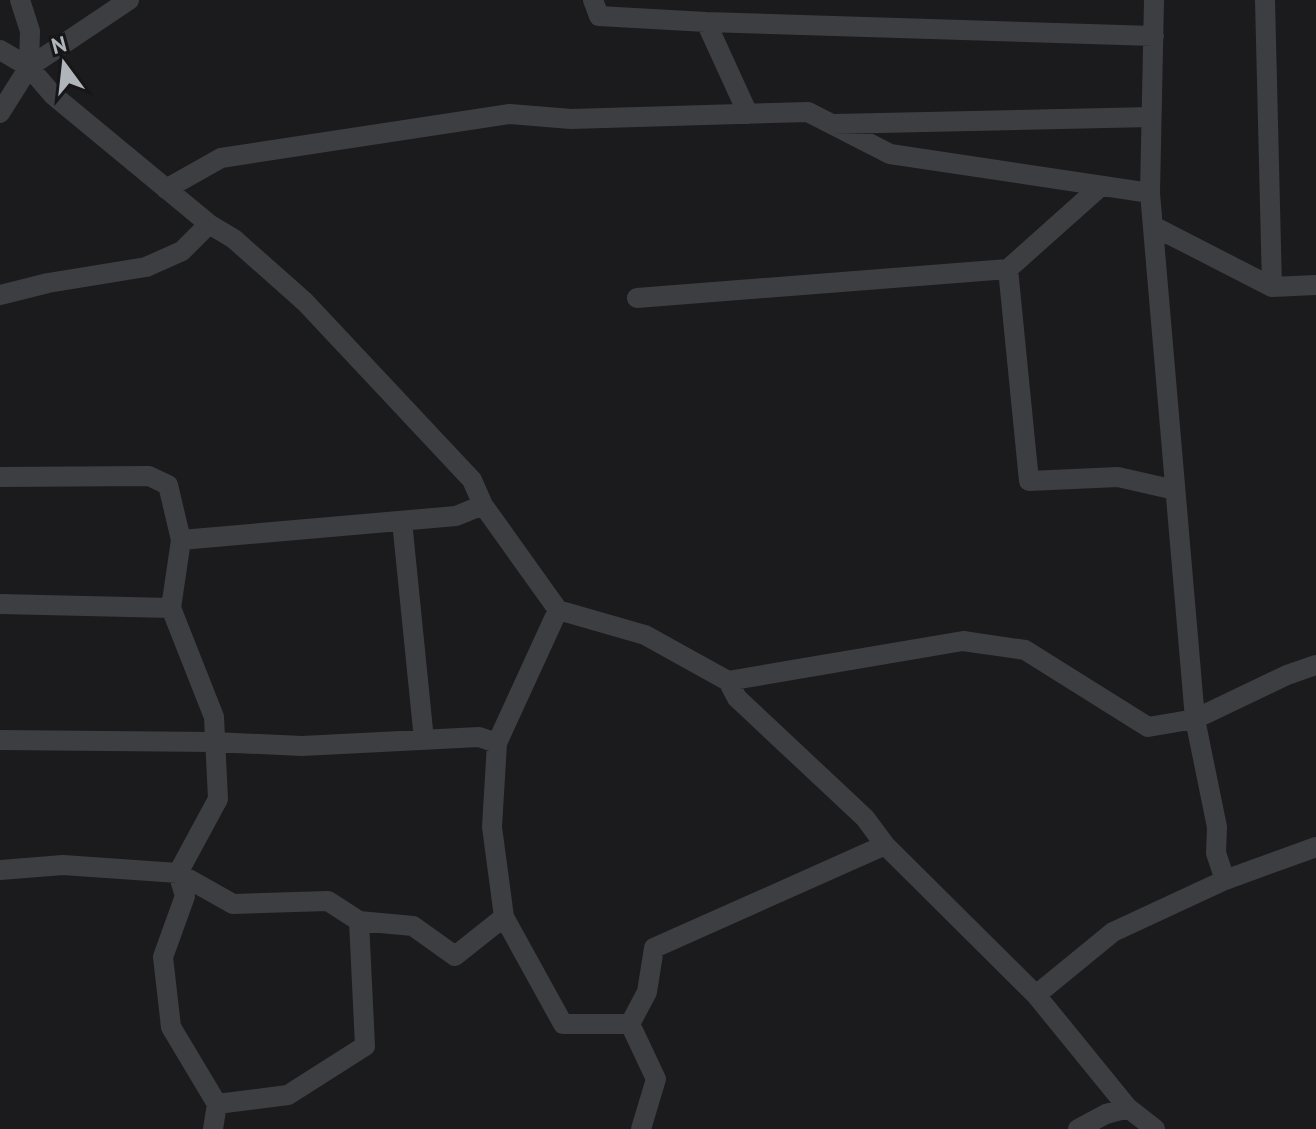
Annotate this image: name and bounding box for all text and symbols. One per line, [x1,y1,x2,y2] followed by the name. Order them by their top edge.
[24,24,104,104] north arrow
[48,29,69,60] text: N

